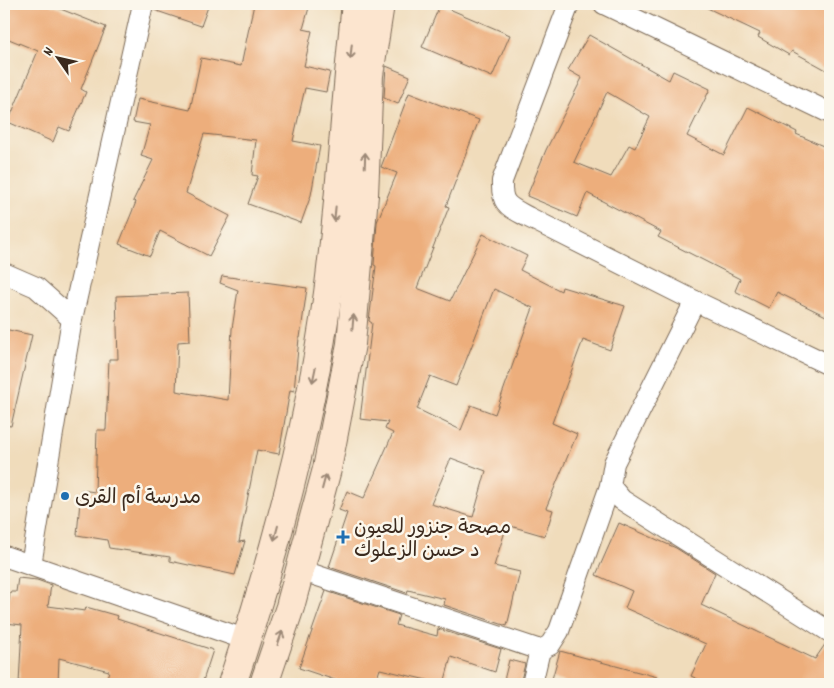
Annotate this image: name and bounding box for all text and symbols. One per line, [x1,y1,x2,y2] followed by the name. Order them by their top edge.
[32,32,82,82] north arrow
[39,43,59,60] text: N
[346,44,356,60] one-way arrow
[361,152,370,168] one-way arrow
[331,206,340,222] one-way arrow
[348,314,358,330] one-way arrow
[309,367,318,383] one-way arrow
[320,474,329,490] one-way arrow
[75,485,201,513] place label: مدرسة أم القرى
[59,490,71,502] marker: مدرسة أم القرى
[354,515,511,566] place label: مصحة جنزور للعيون د حسن الزعلوك
[271,524,280,540] one-way arrow
[336,530,350,544] marker: مصحة جنزور للعيون د حسن الزعلوك
[276,631,285,646] one-way arrow

